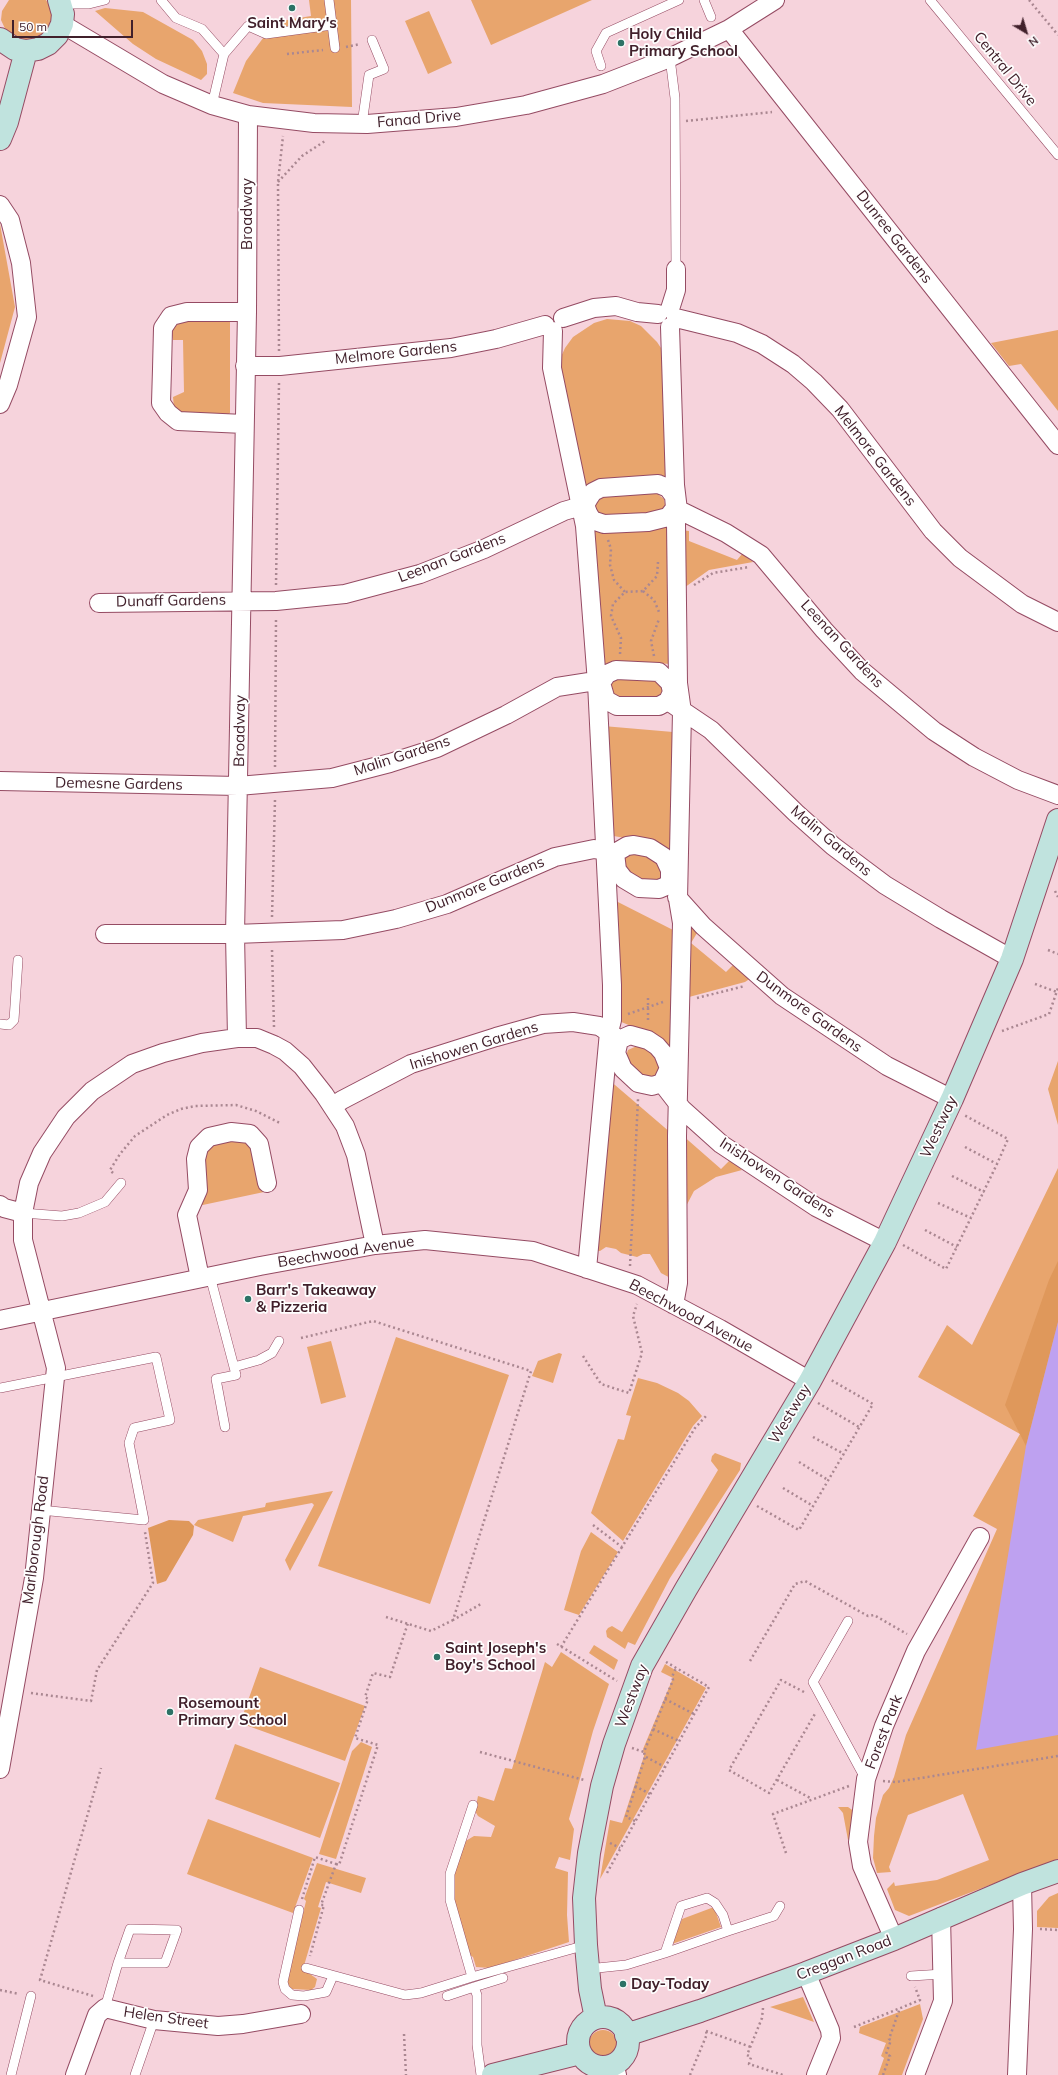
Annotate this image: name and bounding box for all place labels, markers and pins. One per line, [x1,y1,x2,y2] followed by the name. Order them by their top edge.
[287,3,297,13] marker: Saint Mary's
[247,14,337,32] place label: Saint Mary's
[629,25,738,60] place label: Holy Child Primary School
[616,38,626,48] marker: Holy Child Primary School
[256,1281,376,1316] place label: Barr's Takeaway & Pizzeria
[243,1294,253,1304] marker: Barr's Takeaway & Pizzeria
[445,1639,546,1674] place label: Saint Joseph's Boy's School
[432,1652,442,1662] marker: Saint Joseph's Boy's School
[178,1694,287,1729] place label: Rosemount Primary School
[165,1707,175,1717] marker: Rosemount Primary School
[631,1975,709,1993] place label: Day-Today
[618,1979,628,1989] marker: Day-Today

